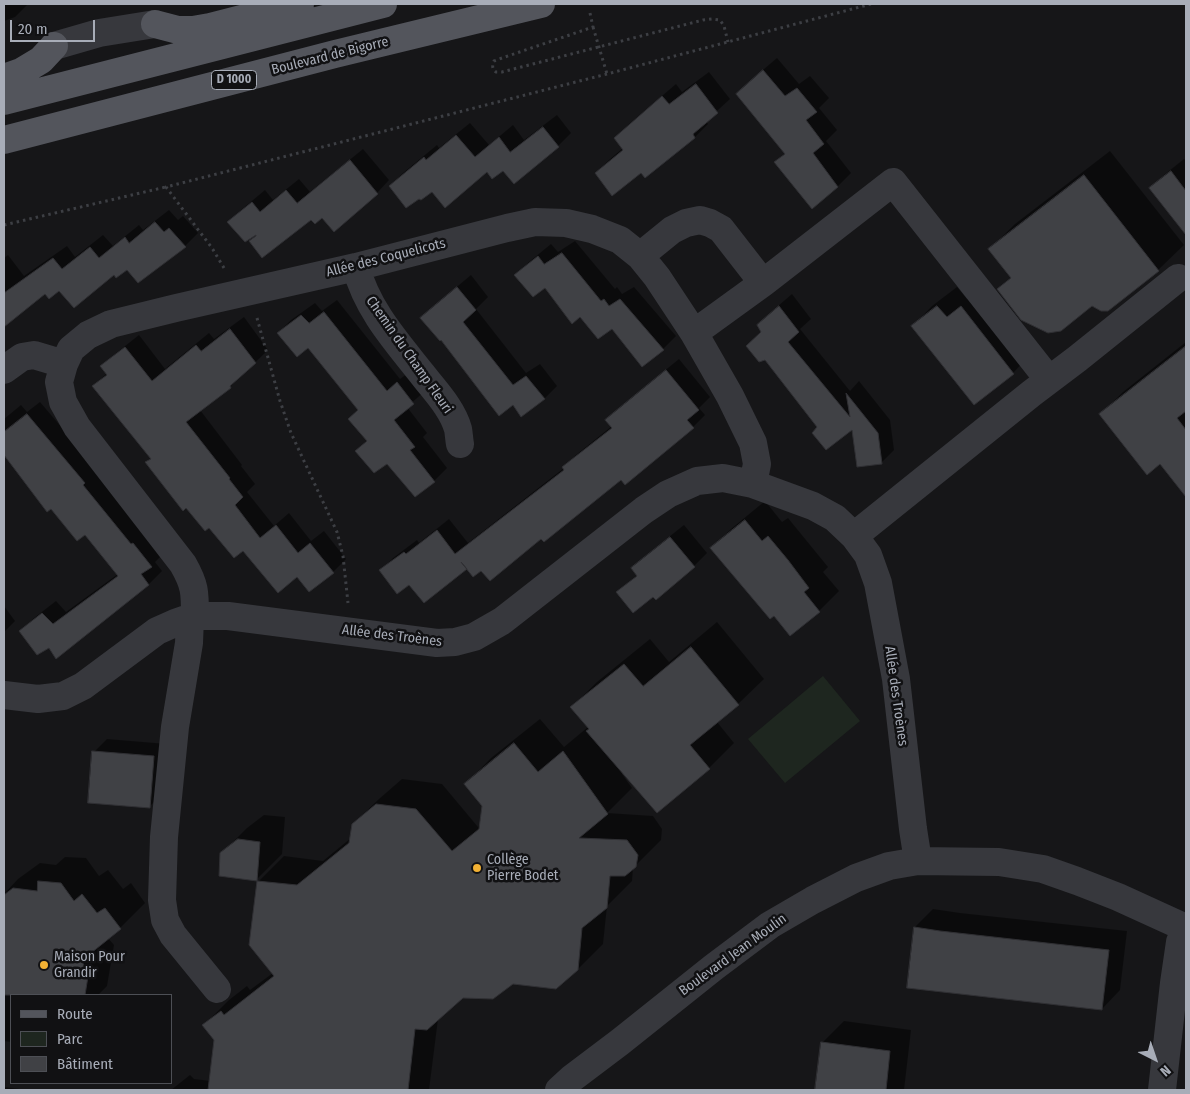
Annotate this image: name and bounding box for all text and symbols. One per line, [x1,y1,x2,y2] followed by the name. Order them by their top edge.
[12,10,98,42] scale bar
[18,20,48,38] text: 20 m
[270,33,390,79] street label: Boulevard de Bigorre
[212,70,256,90] road number: D 1000
[325,235,447,281] street label: Allée des Coquelicots
[362,293,456,417] street label: Chemin du Champ Fleuri
[341,622,443,650] street label: Allée des Troènes
[881,645,911,747] street label: Allée des Troènes
[487,852,558,884] place label: Collège Pierre Bodet
[471,862,483,874] marker: Collège Pierre Bodet
[676,910,790,1000] street label: Boulevard Jean Moulin
[54,949,125,982] place label: Maison Pour Grandir
[38,959,50,971] marker: Maison Pour Grandir
[10,994,172,1084] legend
[57,1005,93,1023] text: Route
[57,1030,83,1048] text: Parc
[1130,1034,1180,1084] north arrow
[57,1055,113,1073] text: Bâtiment
[1156,1062,1174,1080] text: N

